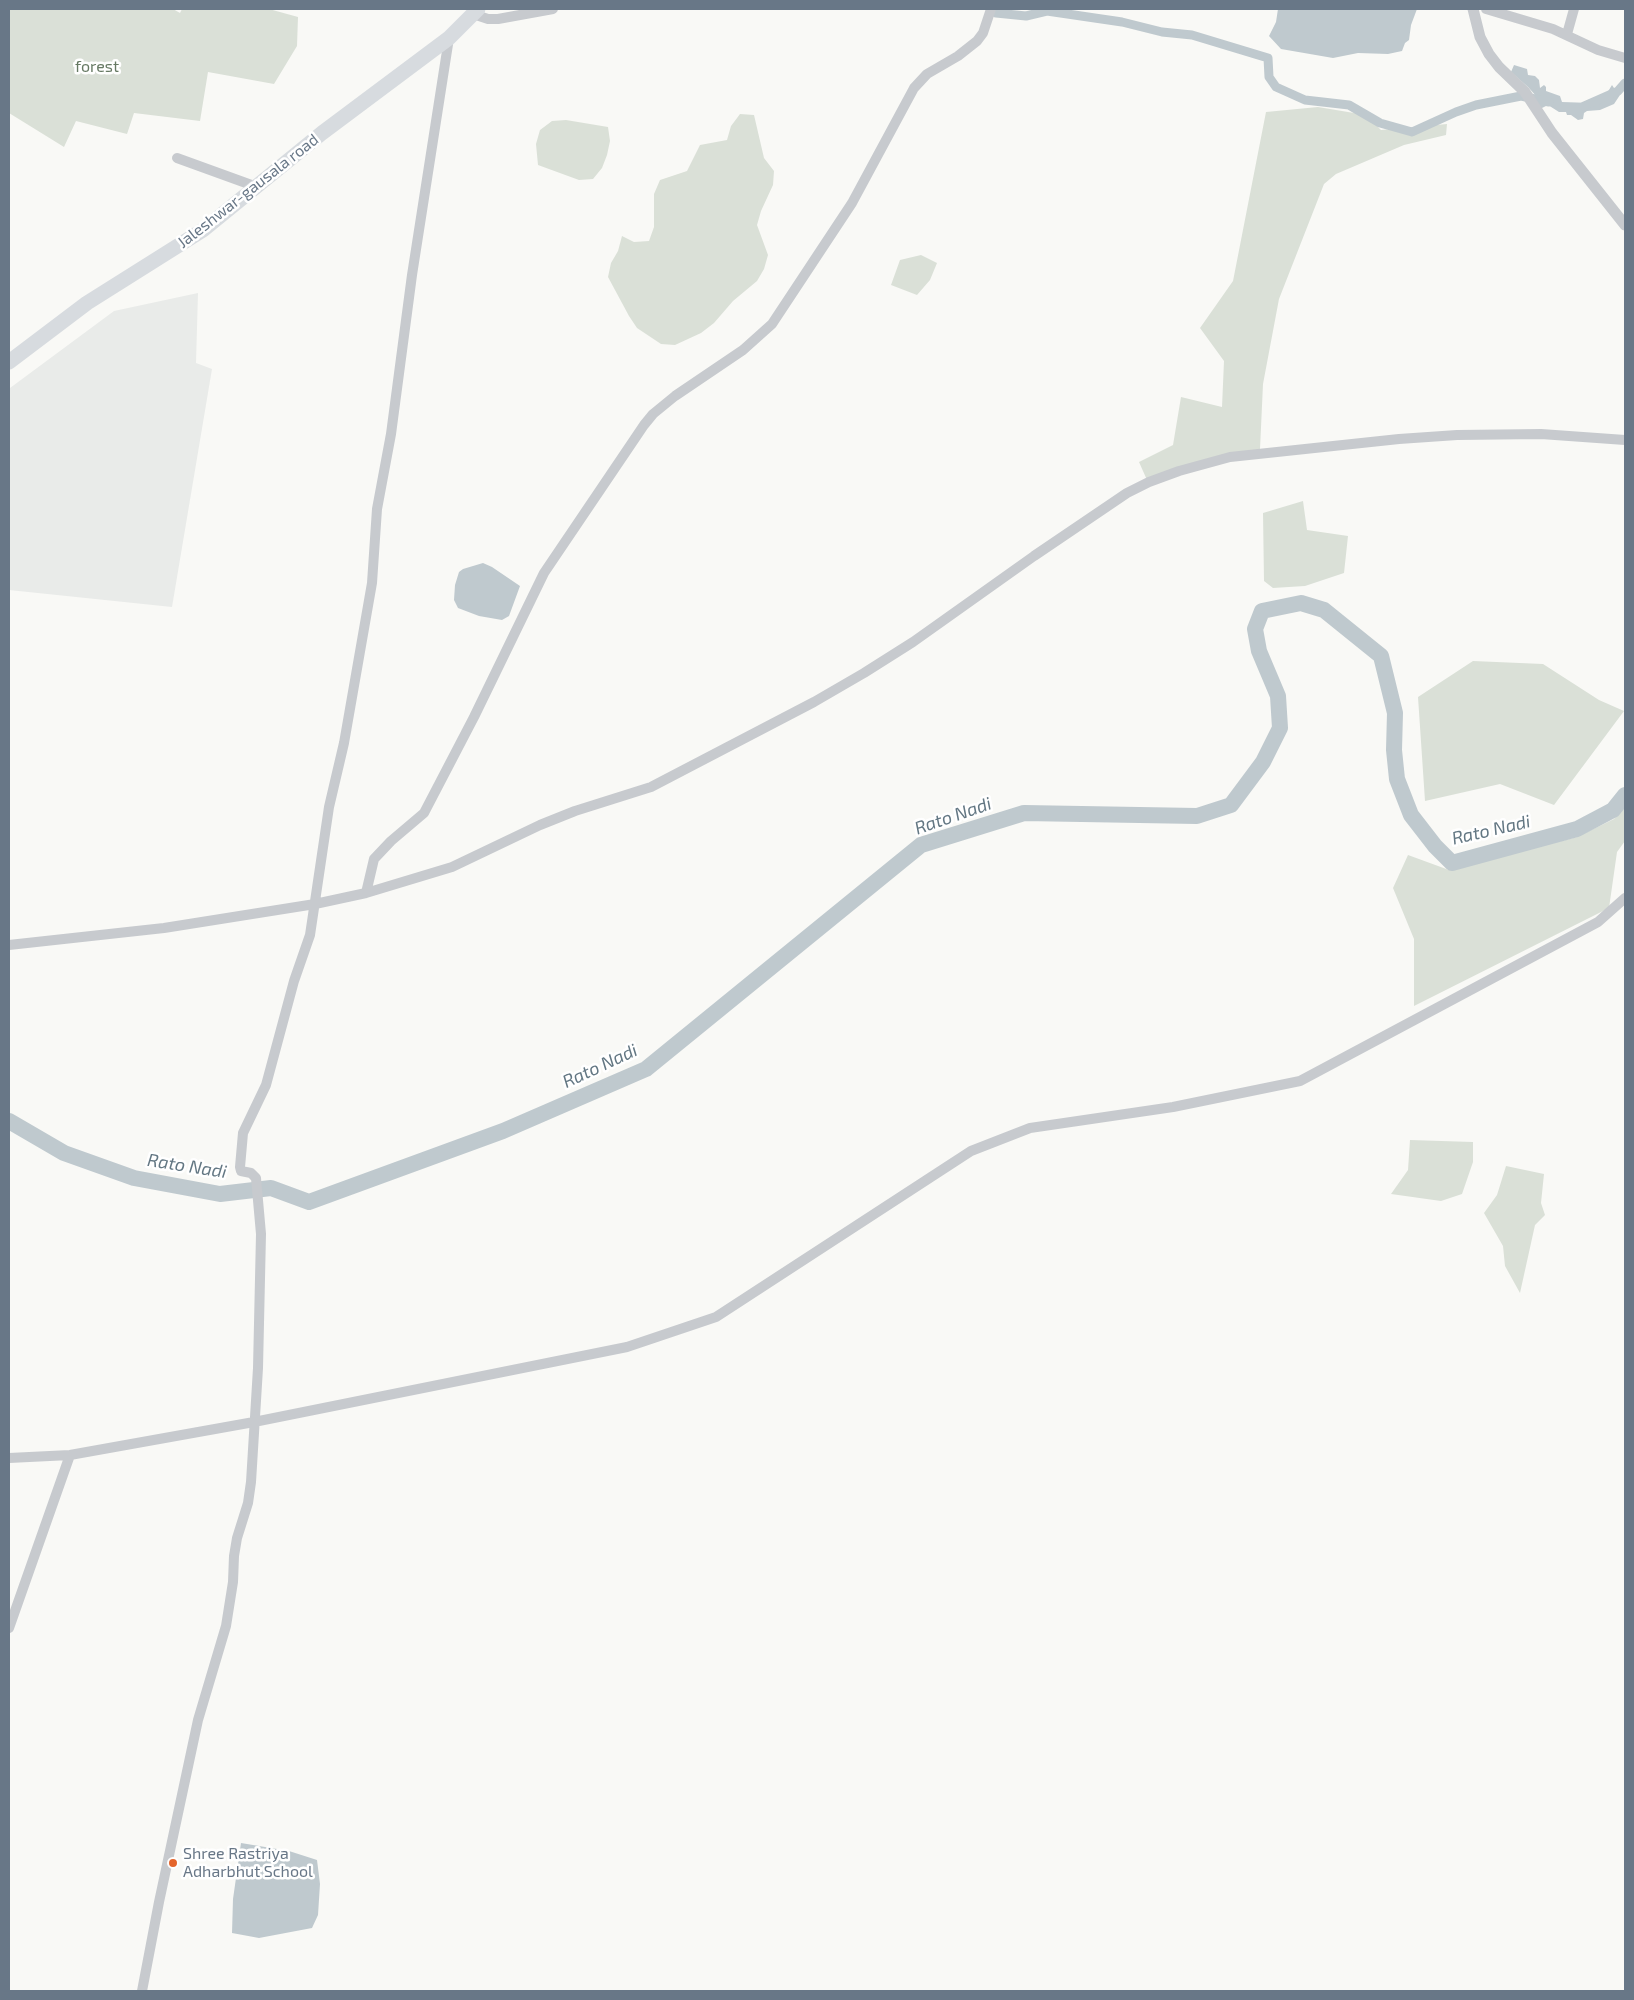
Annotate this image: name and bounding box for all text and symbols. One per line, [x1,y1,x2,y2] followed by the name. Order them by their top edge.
[75,57,119,77] park label: forest
[174,130,322,252] street label: Jaleshwar-gausala road
[912,793,994,839] water label: Rato Nadi
[1450,810,1532,850] water label: Rato Nadi
[559,1039,641,1093] water label: Rato Nadi
[146,1149,228,1183] water label: Rato Nadi
[183,1844,313,1882] place label: Shree Rastriya Adharbhut School
[167,1857,179,1869] marker: Shree Rastriya Adharbhut School

